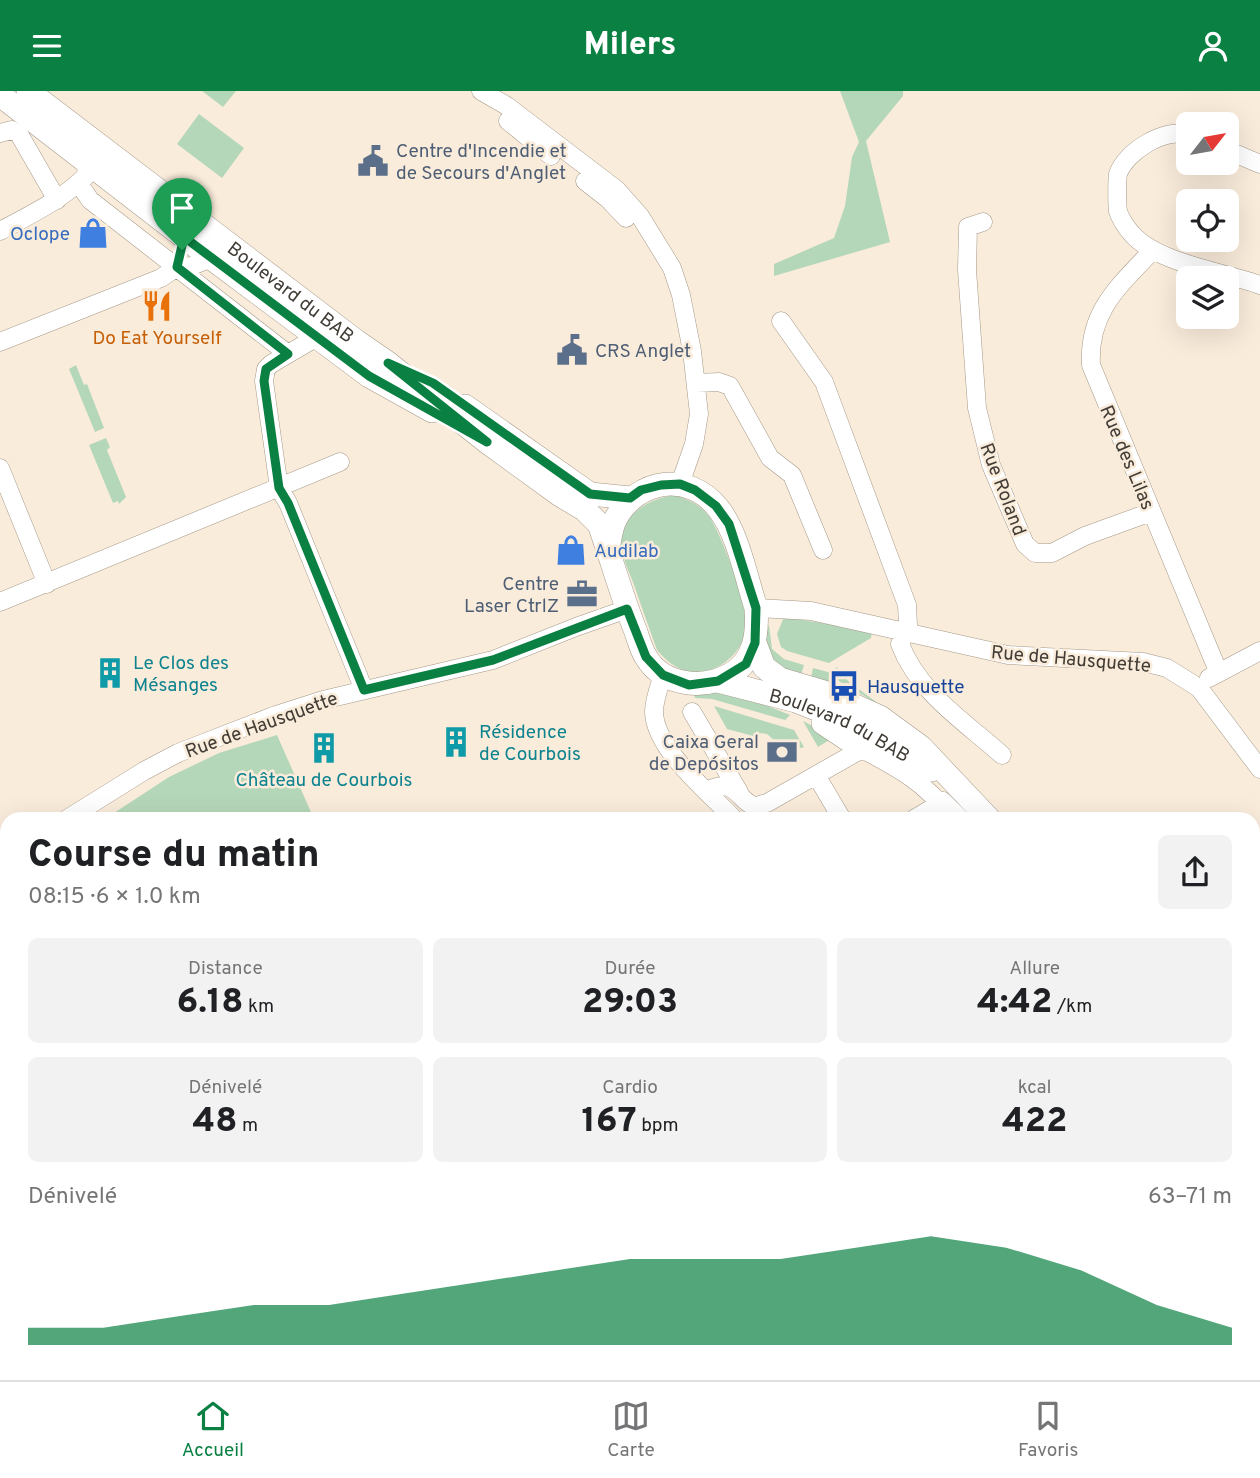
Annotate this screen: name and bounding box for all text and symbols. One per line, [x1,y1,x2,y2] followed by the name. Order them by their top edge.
[584,26,676,66] text: Milers
[28,27,66,65] icon: menu
[1194,27,1232,65] icon: person
[1176,112,1239,175] north arrow
[1176,112,1239,329] map controls
[396,140,567,186] place label: Centre d'Incendie et de Secours d'Anglet
[356,144,390,178] public building icon: Centre d'Incendie et de Secours d'Anglet
[152,178,212,250] pin
[163,189,201,227] icon: arrive
[1176,189,1239,252] button: locate
[76,216,110,250] shop icon: Oclope
[10,223,70,247] place label: Oclope
[222,237,358,349] street label: Boulevard du BAB
[1176,266,1239,329] button: layers
[140,289,174,323] restaurant icon: Do Eat Yourself
[93,327,222,351] place label: Do Eat Yourself
[555,333,589,367] public building icon: CRS Anglet
[595,340,691,364] place label: CRS Anglet
[1093,402,1159,514] street label: Rue des Lilas
[973,440,1031,539] street label: Rue Roland
[554,533,588,567] shop icon: Audilab
[594,540,659,564] place label: Audilab
[464,573,559,619] place label: Centre Laser CtrlZ
[565,577,599,611] office icon: Centre Laser CtrlZ
[990,641,1152,679] street label: Rue de Hausquette
[133,652,229,698] place label: Le Clos des Mésanges
[93,656,127,690] building icon: Le Clos des Mésanges
[827,669,861,703] bus stop icon: Hausquette
[867,676,965,700] place label: Hausquette
[766,685,914,769] street label: Boulevard du BAB
[182,687,341,765] street label: Rue de Hausquette
[479,721,581,767] place label: Résidence de Courbois
[439,725,473,759] building icon: Résidence de Courbois
[307,731,341,765] building icon: Château de Courbois
[649,731,759,777] place label: Caixa Geral de Depósitos
[765,735,799,769] bank icon: Caixa Geral de Depósitos
[235,769,413,793] place label: Château de Courbois
[28,832,320,881] text: Course du matin
[1158,835,1232,909] button: share
[28,883,201,912] text: 08:15 · 6 × 1.0 km
[188,957,263,981] text: Distance
[604,957,656,981] text: Durée
[1009,957,1060,981] text: Allure
[176,981,243,1025] text: 6.18
[582,981,678,1025] text: 29:03
[977,981,1053,1025] text: 4:42
[243,995,274,1019] text: km
[1053,995,1092,1019] text: /km
[189,1076,262,1100] text: Dénivelé
[602,1076,658,1100] text: Cardio
[1018,1076,1052,1100] text: kcal
[193,1100,238,1144] text: 48
[581,1100,637,1144] text: 167
[1002,1100,1067,1144] text: 422
[238,1114,258,1138] text: m
[637,1114,679,1138] text: bpm
[28,1183,117,1212] text: Dénivelé
[1148,1183,1232,1212] text: 63–71 m
[182,1397,244,1463] tab: Accueil
[607,1397,655,1463] tab: Carte
[1018,1397,1078,1463] tab: Favoris

